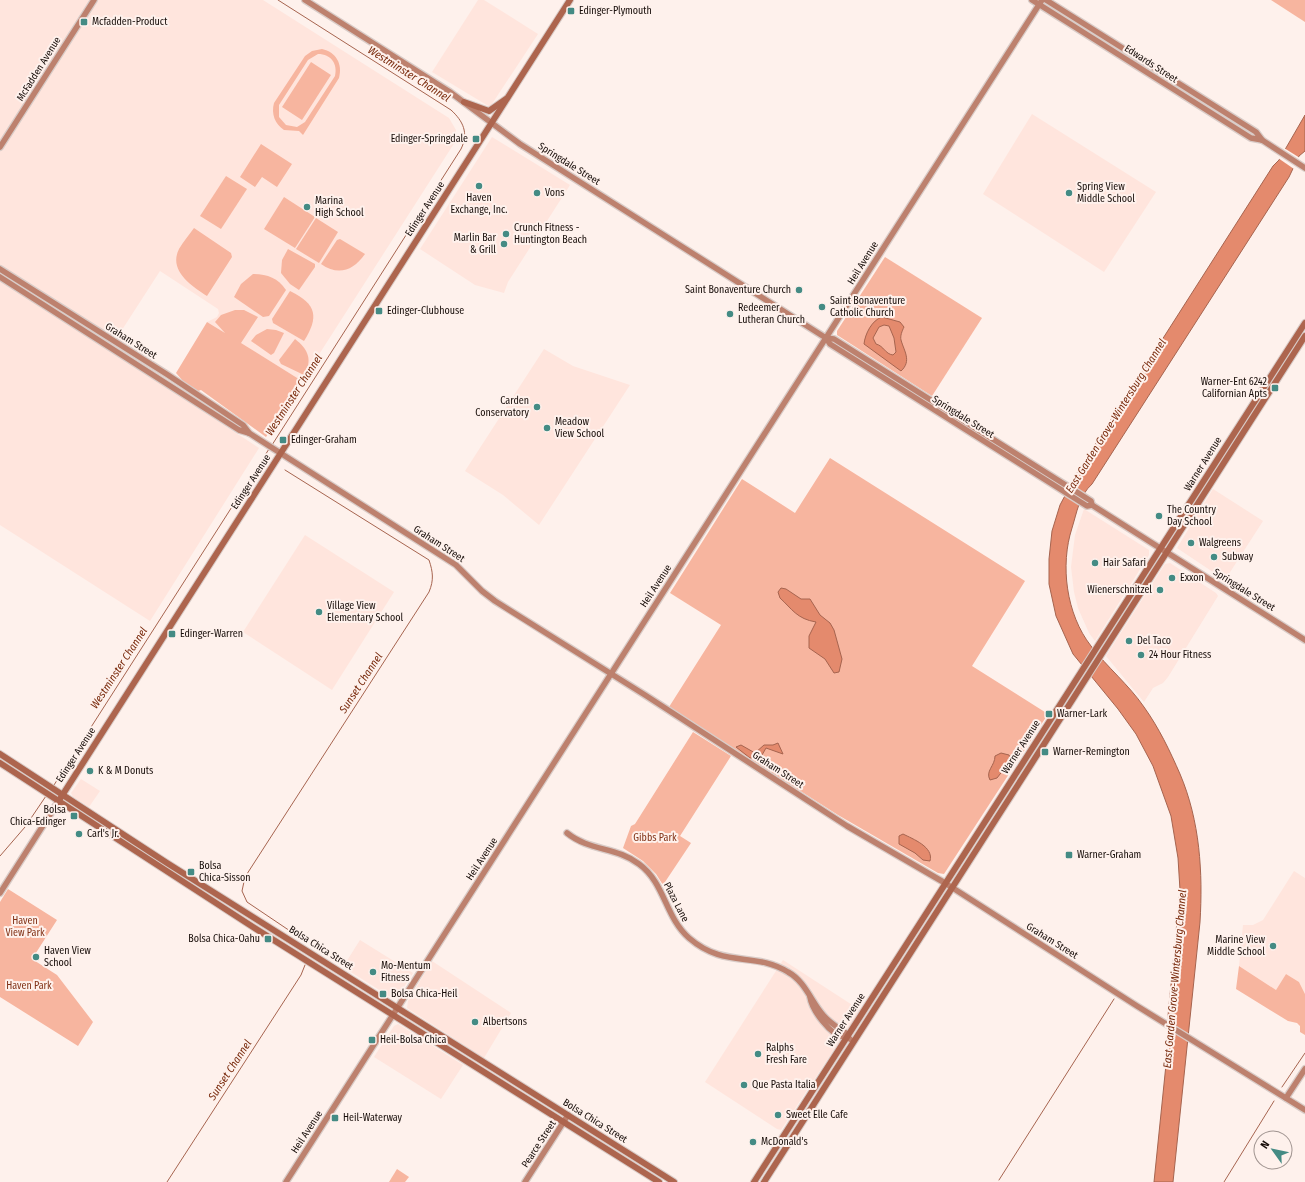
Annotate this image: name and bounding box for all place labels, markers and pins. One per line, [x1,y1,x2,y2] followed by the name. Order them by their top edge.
[579,5,652,17] place label: Edinger-Plymouth
[566,6,576,16] marker: Edinger-Plymouth
[92,16,168,28] place label: Mcfadden-Product
[79,17,89,27] marker: Mcfadden-Product
[391,133,468,145] place label: Edinger-Springdale
[471,134,481,144] marker: Edinger-Springdale
[474,181,484,191] marker: Haven Exchange, Inc.
[1077,181,1135,205] place label: Spring View Middle School
[545,187,565,199] place label: Vons
[532,188,542,198] marker: Vons
[1064,188,1074,198] marker: Spring View Middle School
[451,192,507,216] place label: Haven Exchange, Inc.
[315,195,364,219] place label: Marina High School
[302,202,312,212] marker: Marina High School
[514,222,587,246] place label: Crunch Fitness - Huntington Beach
[501,229,511,239] marker: Crunch Fitness - Huntington Beach
[454,232,497,256] place label: Marlin Bar & Grill
[499,239,509,249] marker: Marlin Bar & Grill
[685,284,791,296] place label: Saint Bonaventure Church
[794,285,804,295] marker: Saint Bonaventure Church
[830,295,905,319] place label: Saint Bonaventure Catholic Church
[738,302,805,326] place label: Redeemer Lutheran Church
[817,302,827,312] marker: Saint Bonaventure Catholic Church
[387,305,464,317] place label: Edinger-Clubhouse
[374,306,384,316] marker: Edinger-Clubhouse
[725,309,735,319] marker: Redeemer Lutheran Church
[1201,376,1268,400] place label: Warner-Ent 6242 Californian Apts
[1270,383,1280,393] marker: Warner-Ent 6242 Californian Apts
[475,395,530,419] place label: Carden Conservatory
[532,402,542,412] marker: Carden Conservatory
[555,416,604,440] place label: Meadow View School
[542,423,552,433] marker: Meadow View School
[291,434,357,446] place label: Edinger-Graham
[278,435,288,445] marker: Edinger-Graham
[1167,504,1217,528] place label: The Country Day School
[1154,511,1164,521] marker: The Country Day School
[1199,537,1241,549] place label: Walgreens
[1186,538,1196,548] marker: Walgreens
[1222,551,1254,563] place label: Subway
[1209,552,1219,562] marker: Subway
[1103,557,1146,569] place label: Hair Safari
[1090,558,1100,568] marker: Hair Safari
[1180,572,1204,584] place label: Exxon
[1167,573,1177,583] marker: Exxon
[1087,584,1152,596] place label: Wienerschnitzel
[1155,585,1165,595] marker: Wienerschnitzel
[327,600,403,624] place label: Village View Elementary School
[314,607,324,617] marker: Village View Elementary School
[180,628,243,640] place label: Edinger-Warren
[167,629,177,639] marker: Edinger-Warren
[1137,635,1171,647] place label: Del Taco
[1124,636,1134,646] marker: Del Taco
[1149,649,1211,661] place label: 24 Hour Fitness
[1136,650,1146,660] marker: 24 Hour Fitness
[1057,708,1107,720] place label: Warner-Lark
[1044,709,1054,719] marker: Warner-Lark
[1053,746,1130,758] place label: Warner-Remington
[1040,747,1050,757] marker: Warner-Remington
[98,765,153,777] place label: K & M Donuts
[85,766,95,776] marker: K & M Donuts
[10,804,66,828] place label: Bolsa Chica-Edinger
[69,811,79,821] marker: Bolsa Chica-Edinger
[87,828,119,840] place label: Carl's Jr.
[74,829,84,839] marker: Carl's Jr.
[1077,849,1141,861] place label: Warner-Graham
[1064,850,1074,860] marker: Warner-Graham
[199,860,251,884] place label: Bolsa Chica-Sisson
[186,867,196,877] marker: Bolsa Chica-Sisson
[188,933,260,945] place label: Bolsa Chica-Oahu
[263,934,273,944] marker: Bolsa Chica-Oahu
[1207,934,1265,958] place label: Marine View Middle School
[1268,941,1278,951] marker: Marine View Middle School
[44,945,91,969] place label: Haven View School
[31,952,41,962] marker: Haven View School
[381,960,431,984] place label: Mo-Mentum Fitness
[368,967,378,977] marker: Mo-Mentum Fitness
[391,988,458,1000] place label: Bolsa Chica-Heil
[378,989,388,999] marker: Bolsa Chica-Heil
[483,1016,527,1028] place label: Albertsons
[470,1017,480,1027] marker: Albertsons
[380,1034,447,1046] place label: Heil-Bolsa Chica
[367,1035,377,1045] marker: Heil-Bolsa Chica
[766,1042,807,1066] place label: Ralphs Fresh Fare
[753,1049,763,1059] marker: Ralphs Fresh Fare
[752,1079,816,1091] place label: Que Pasta Italia
[739,1080,749,1090] marker: Que Pasta Italia
[786,1109,848,1121] place label: Sweet Elle Cafe
[773,1110,783,1120] marker: Sweet Elle Cafe
[343,1112,403,1124] place label: Heil-Waterway
[330,1113,340,1123] marker: Heil-Waterway
[761,1136,808,1148] place label: McDonald's
[748,1137,758,1147] marker: McDonald's

